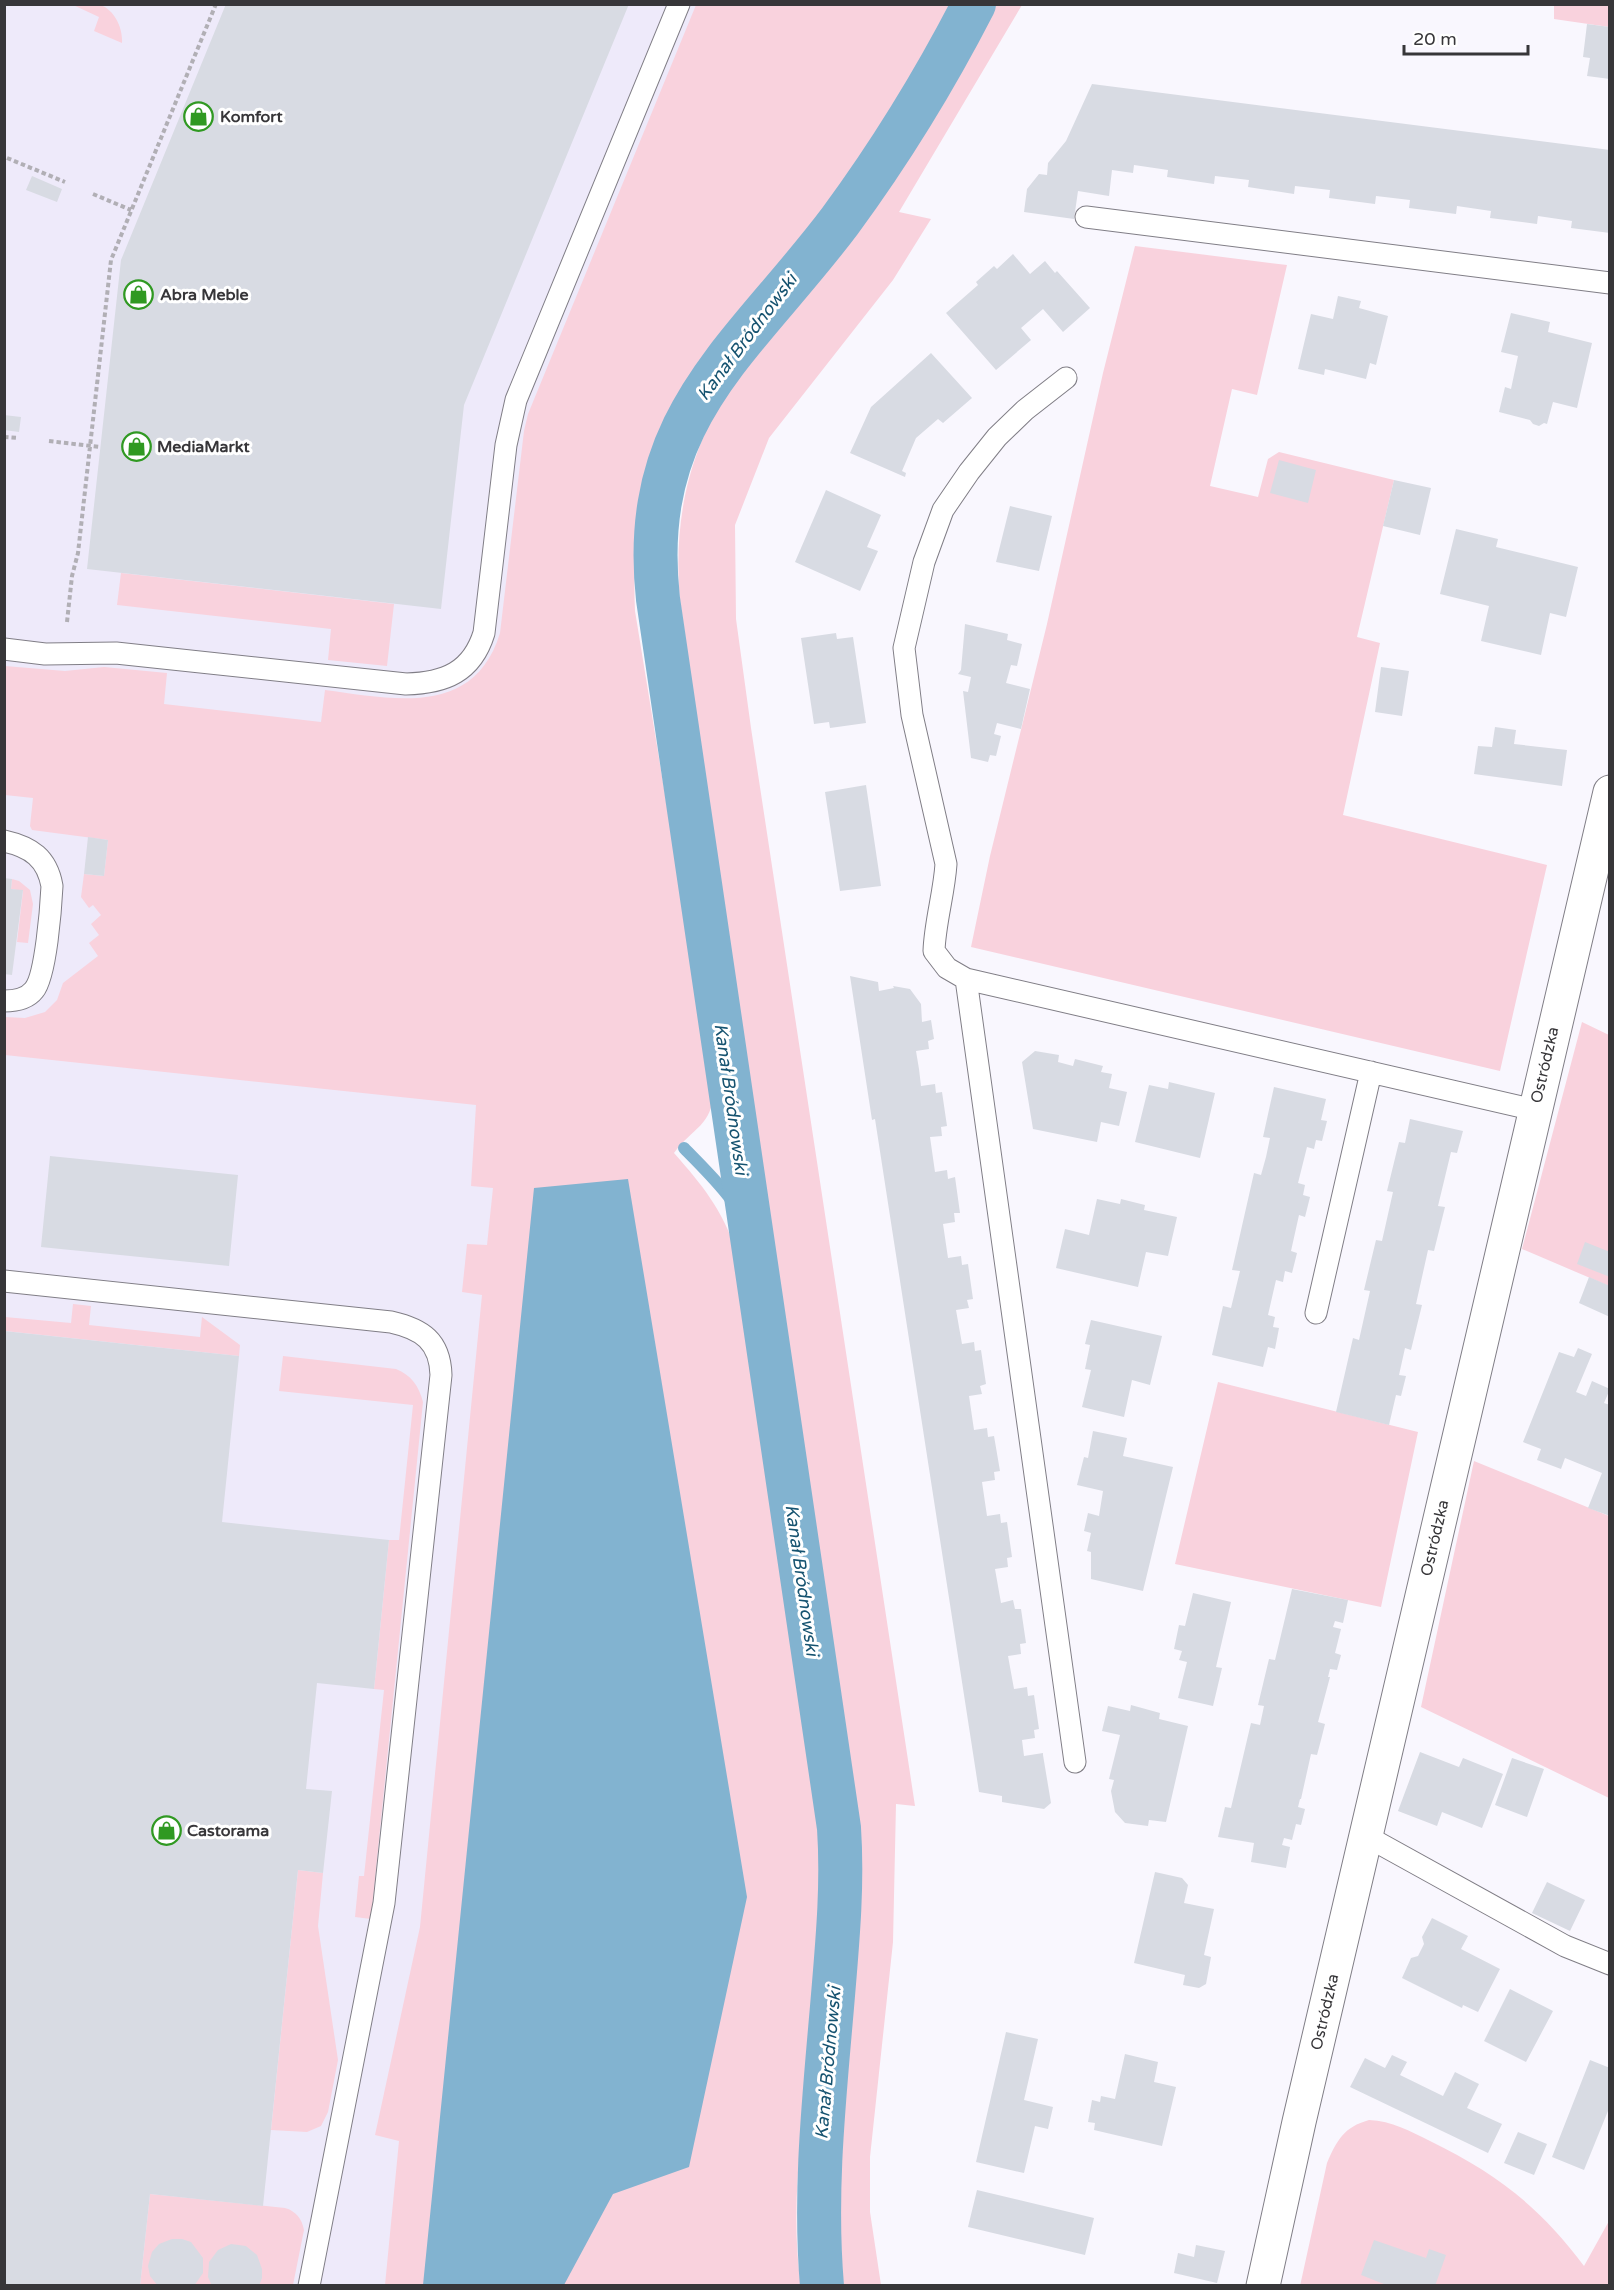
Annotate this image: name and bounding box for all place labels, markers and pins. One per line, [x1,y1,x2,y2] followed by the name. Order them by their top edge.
[183,101,215,133] shop icon: Komfort
[220,107,283,127] place label: Komfort
[123,279,155,311] shop icon: Abra Meble
[160,285,249,305] place label: Abra Meble
[120,431,152,463] shop icon: MediaMarkt
[157,437,250,457] place label: MediaMarkt
[150,1815,182,1847] shop icon: Castorama
[187,1821,269,1841] place label: Castorama

